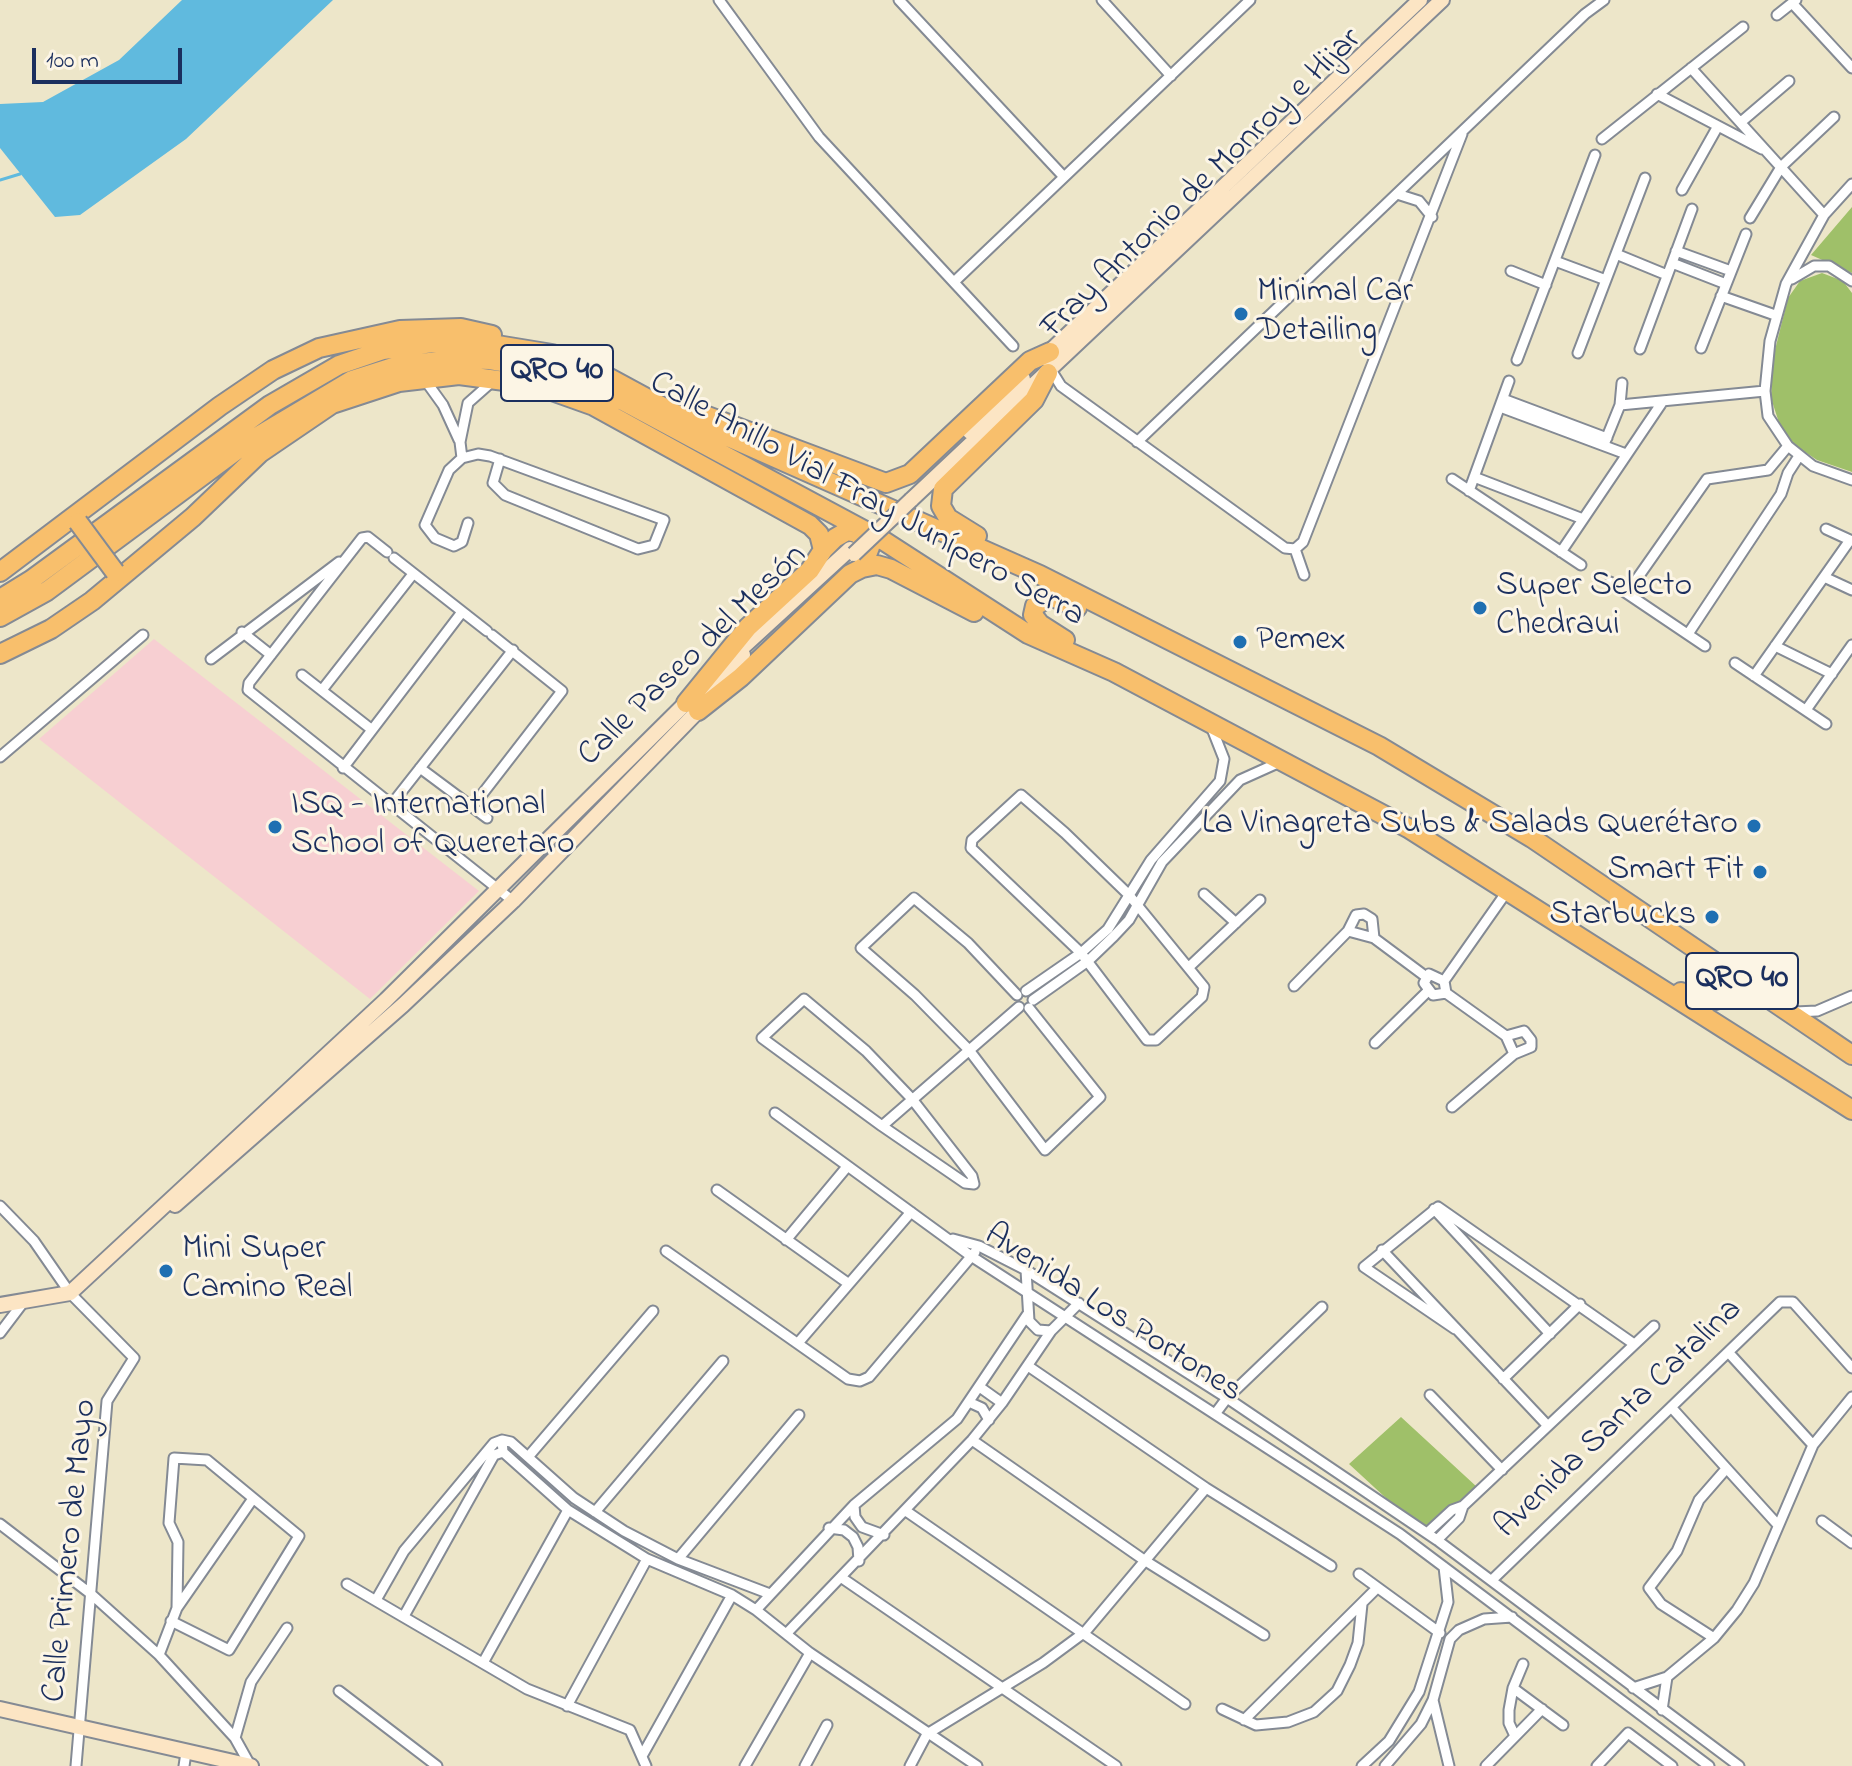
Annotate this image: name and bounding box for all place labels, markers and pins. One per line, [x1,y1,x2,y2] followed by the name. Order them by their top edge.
[1257,274,1413,354] place label: Minimal Car Detailing
[1232,305,1250,323] marker: Minimal Car Detailing
[1496,568,1692,648] place label: Super Selecto Chedraui
[1471,599,1489,617] marker: Super Selecto Chedraui
[1256,622,1346,662] place label: Pemex
[1231,633,1249,651] marker: Pemex
[291,787,575,866] place label: ISQ - International School of Queretaro
[1202,806,1738,846] place label: La Vinagreta Subs & Salads Querétaro
[1745,817,1763,835] marker: La Vinagreta Subs & Salads Querétaro
[266,818,284,836] marker: ISQ - International School of Queretaro
[1607,852,1744,892] place label: Smart Fit
[1751,863,1769,881] marker: Smart Fit
[1549,897,1696,937] place label: Starbucks
[1703,908,1721,926] marker: Starbucks
[182,1231,353,1310] place label: Mini Super Camino Real
[157,1262,175,1280] marker: Mini Super Camino Real

